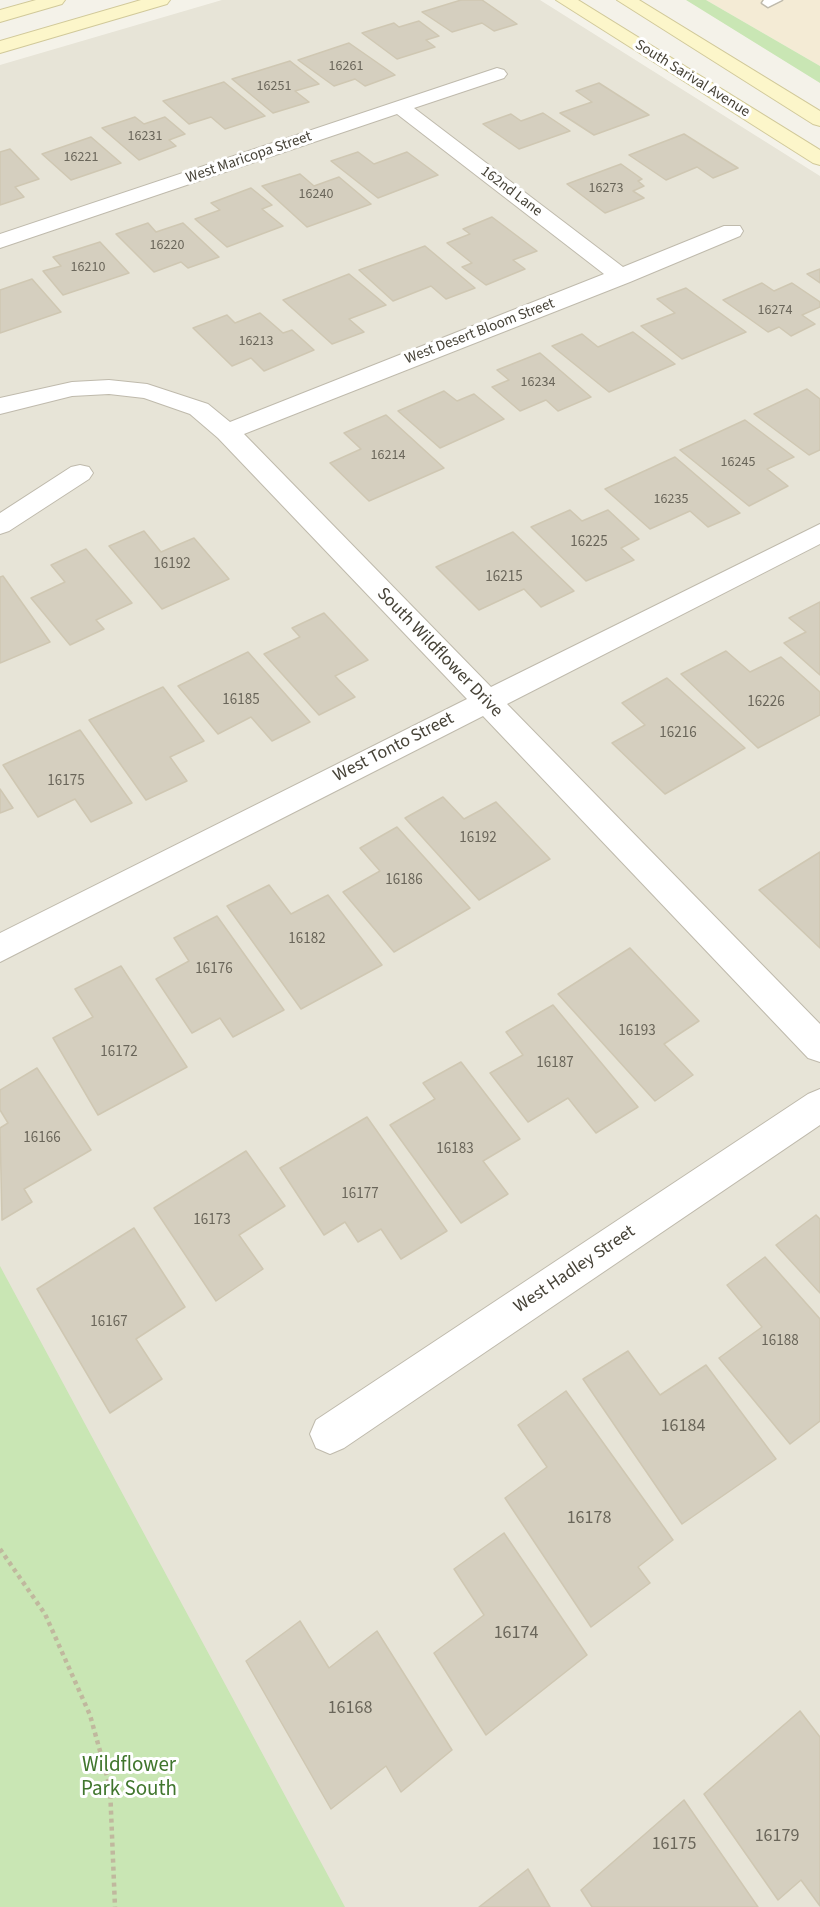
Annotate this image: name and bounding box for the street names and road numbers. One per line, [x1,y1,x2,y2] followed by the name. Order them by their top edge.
[631,36,753,122] street label: South Sarival Avenue
[184,128,314,188] street label: West Maricopa Street
[477,163,545,221] street label: 162nd Lane
[403,295,557,369] street label: West Desert Bloom Street
[371,584,507,722] street label: South Wildflower Drive
[330,708,458,788] street label: West Tonto Street
[510,1221,640,1319] street label: West Hadley Street

